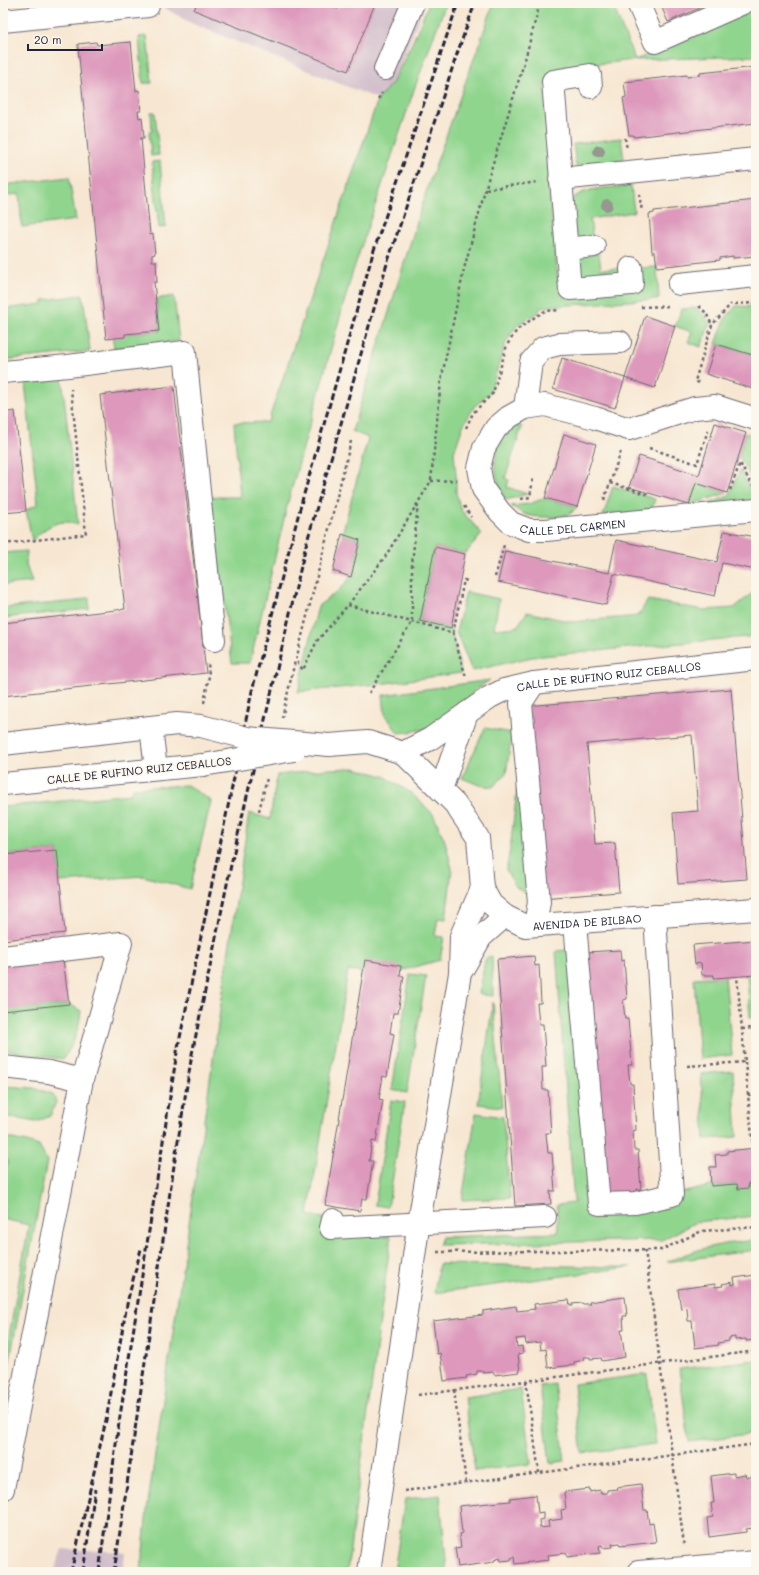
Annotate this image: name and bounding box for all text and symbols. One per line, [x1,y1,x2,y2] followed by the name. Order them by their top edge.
[28,26,102,52] scale bar
[34,31,62,47] text: 20 m
[518,515,626,538] street label: CALLE DEL CARMEN
[515,658,701,694] street label: CALLE DE RUFINO RUIZ CEBALLOS
[46,753,232,787] street label: CALLE DE RUFINO RUIZ CEBALLOS
[532,910,642,933] street label: AVENIDA DE BILBAO

